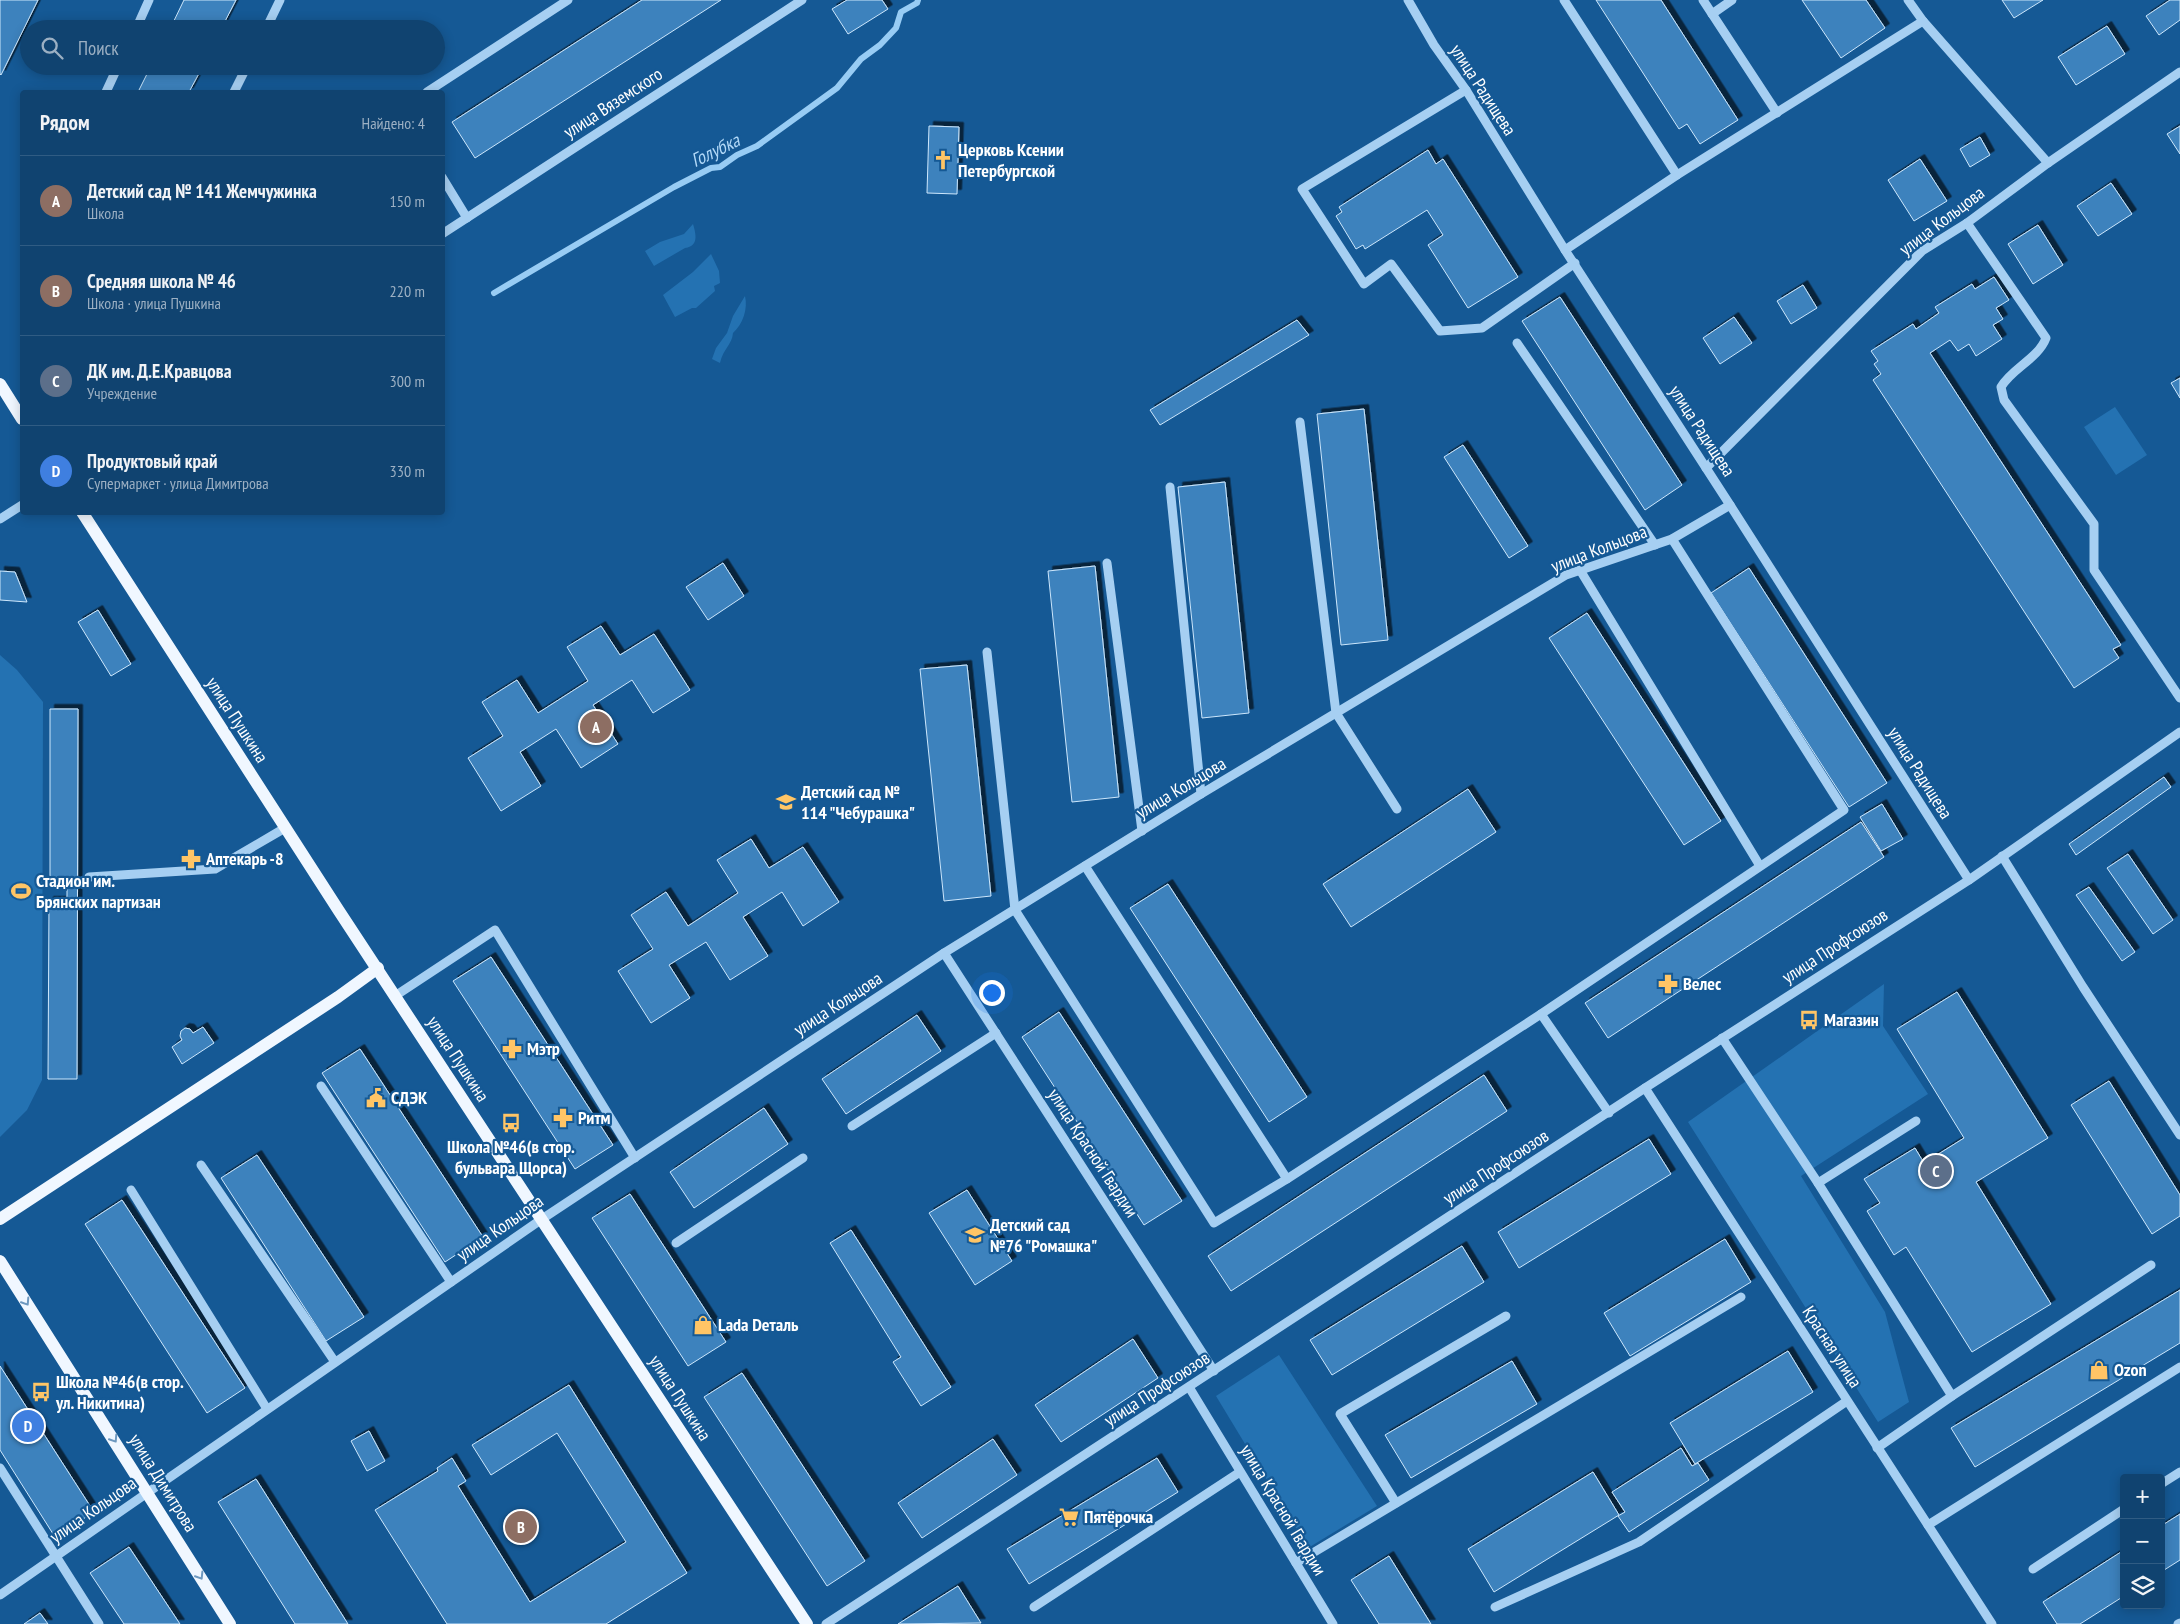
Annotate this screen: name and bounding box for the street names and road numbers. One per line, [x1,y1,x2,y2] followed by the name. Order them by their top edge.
[1445,40,1521,140] street label: улица Радищева
[559,62,667,143] street label: улица Вяземского
[1895,181,1989,260] street label: улица Кольцова
[1664,381,1740,481] street label: улица Радищева
[1548,520,1650,577] street label: улица Кольцова
[201,673,274,767] street label: улица Пушкина
[1883,722,1958,823] street label: улица Радищева
[1132,752,1230,823] street label: улица Кольцова
[1778,903,1892,988] street label: улица Профсоюзов
[789,966,886,1041] street label: улица Кольцова
[422,1012,495,1106] street label: улица Пушкина
[1043,1084,1144,1222] street label: улица Красной Гвардии
[1439,1124,1553,1209] street label: улица Профсоюзов
[452,1189,548,1266] street label: улица Кольцова
[1797,1301,1867,1392] street label: Красная улица
[1100,1346,1214,1431] street label: улица Профсоюзов
[644,1351,717,1445] street label: улица Пушкина
[124,1430,203,1536] street label: улица Димитрова
[1235,1440,1332,1580] street label: улица Красной Гвардии
[45,1471,141,1548] street label: улица Кольцова

